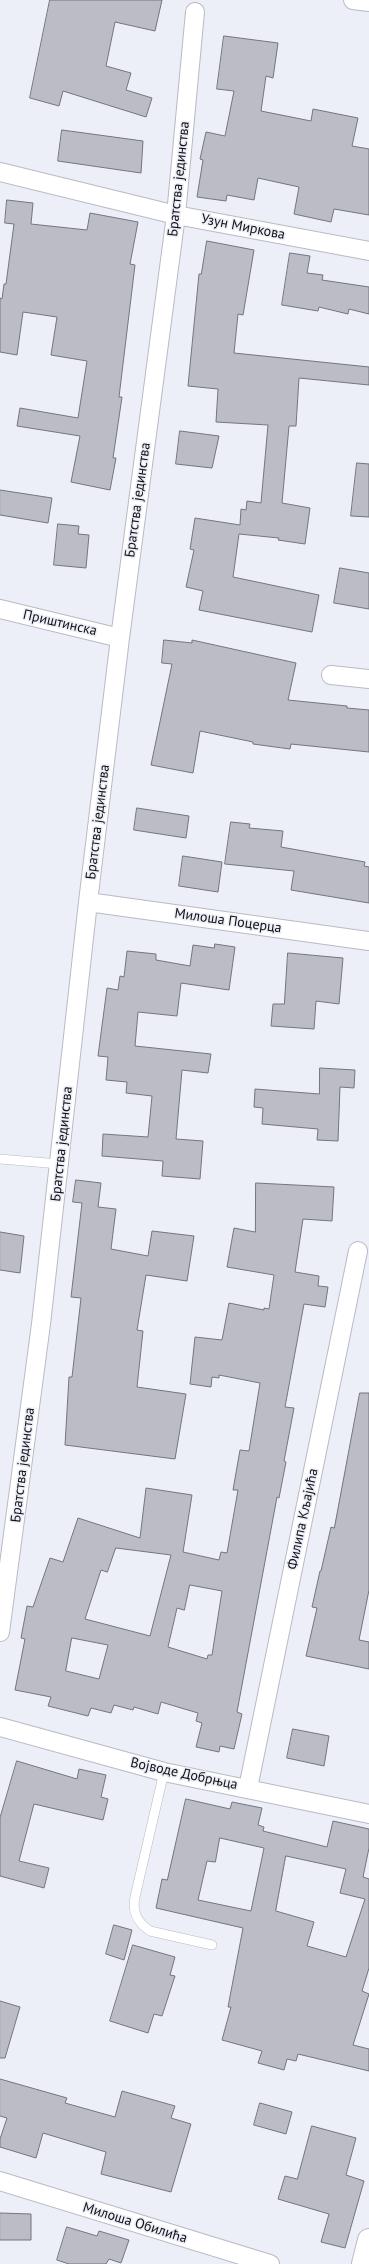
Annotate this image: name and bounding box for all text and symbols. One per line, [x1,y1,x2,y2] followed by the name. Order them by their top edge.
[165,121,193,237] street label: Братства јединства
[200,211,286,243] street label: Узун Миркова
[122,441,154,559] street label: Братства јединства
[21,606,99,640] street label: Приштинска
[83,764,113,880] street label: Братства јединства
[173,905,283,937] street label: Милоша Поцерца
[48,1086,76,1202] street label: Братства јединства
[8,1407,38,1523] street label: Братства јединства
[284,1467,322,1571] street label: Филипа Кљајића
[129,1754,239,1794] street label: Војводе Добрњца
[81,2199,189,2247] street label: Милоша Обилића

